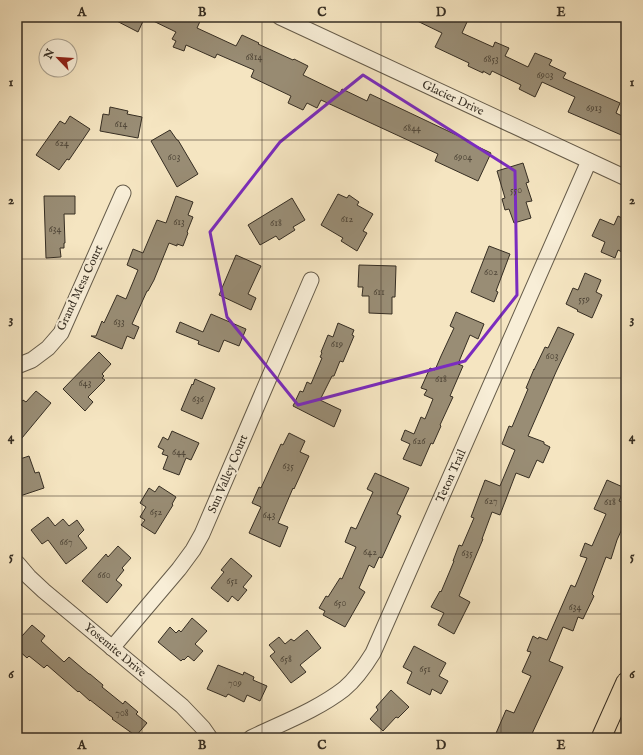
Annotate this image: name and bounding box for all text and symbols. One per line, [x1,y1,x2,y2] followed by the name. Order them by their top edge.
[77,4,88,21] text: A
[198,4,207,21] text: B
[317,4,327,21] text: C
[436,4,447,21] text: D
[556,4,566,21] text: E
[38,38,78,78] north arrow
[41,46,58,62] text: N
[246,51,262,64] house number: 6814
[483,53,499,66] house number: 6853
[536,69,554,82] house number: 6903
[9,74,14,91] text: 1
[630,74,635,91] text: 1
[420,77,487,119] street label: Glacier Drive
[586,102,602,115] house number: 6913
[115,118,127,131] house number: 614
[403,122,421,135] house number: 6844
[55,137,69,150] house number: 624
[168,151,181,164] house number: 603
[454,151,472,164] house number: 6904
[510,184,522,197] house number: 550
[8,192,14,209] text: 2
[629,192,635,209] text: 2
[341,213,354,226] house number: 612
[173,216,185,229] house number: 613
[270,217,282,230] house number: 618
[49,223,62,236] house number: 634
[54,243,106,333] street label: Grand Mesa Court
[484,266,498,279] house number: 602
[373,286,385,299] house number: 611
[578,293,590,306] house number: 559
[9,311,14,328] text: 3
[630,311,635,328] text: 3
[113,316,125,329] house number: 633
[331,338,343,351] house number: 619
[546,350,559,363] house number: 603
[435,373,447,386] house number: 618
[79,377,92,390] house number: 643
[192,393,205,406] house number: 636
[8,429,15,446] text: 4
[629,429,636,446] text: 4
[205,432,251,516] street label: Sun Valley Court
[412,435,426,448] house number: 626
[172,446,186,459] house number: 644
[433,446,470,505] street label: Teton Trail
[282,460,294,473] house number: 635
[484,495,498,508] house number: 627
[604,496,616,509] house number: 618
[150,506,163,519] house number: 652
[263,509,276,522] house number: 643
[59,536,73,549] house number: 667
[363,546,377,559] house number: 642
[461,547,473,560] house number: 635
[9,548,14,565] text: 5
[630,548,635,565] text: 5
[97,569,111,582] house number: 660
[226,575,238,588] house number: 651
[334,597,346,610] house number: 650
[569,601,582,614] house number: 634
[81,620,149,681] street label: Yosemite Drive
[280,653,292,666] house number: 658
[419,663,431,676] house number: 651
[8,666,14,683] text: 6
[629,666,635,683] text: 6
[228,677,242,690] house number: 709
[115,707,129,720] house number: 708
[77,737,88,754] text: A
[198,737,207,754] text: B
[317,737,327,754] text: C
[436,737,447,754] text: D
[556,737,566,754] text: E

